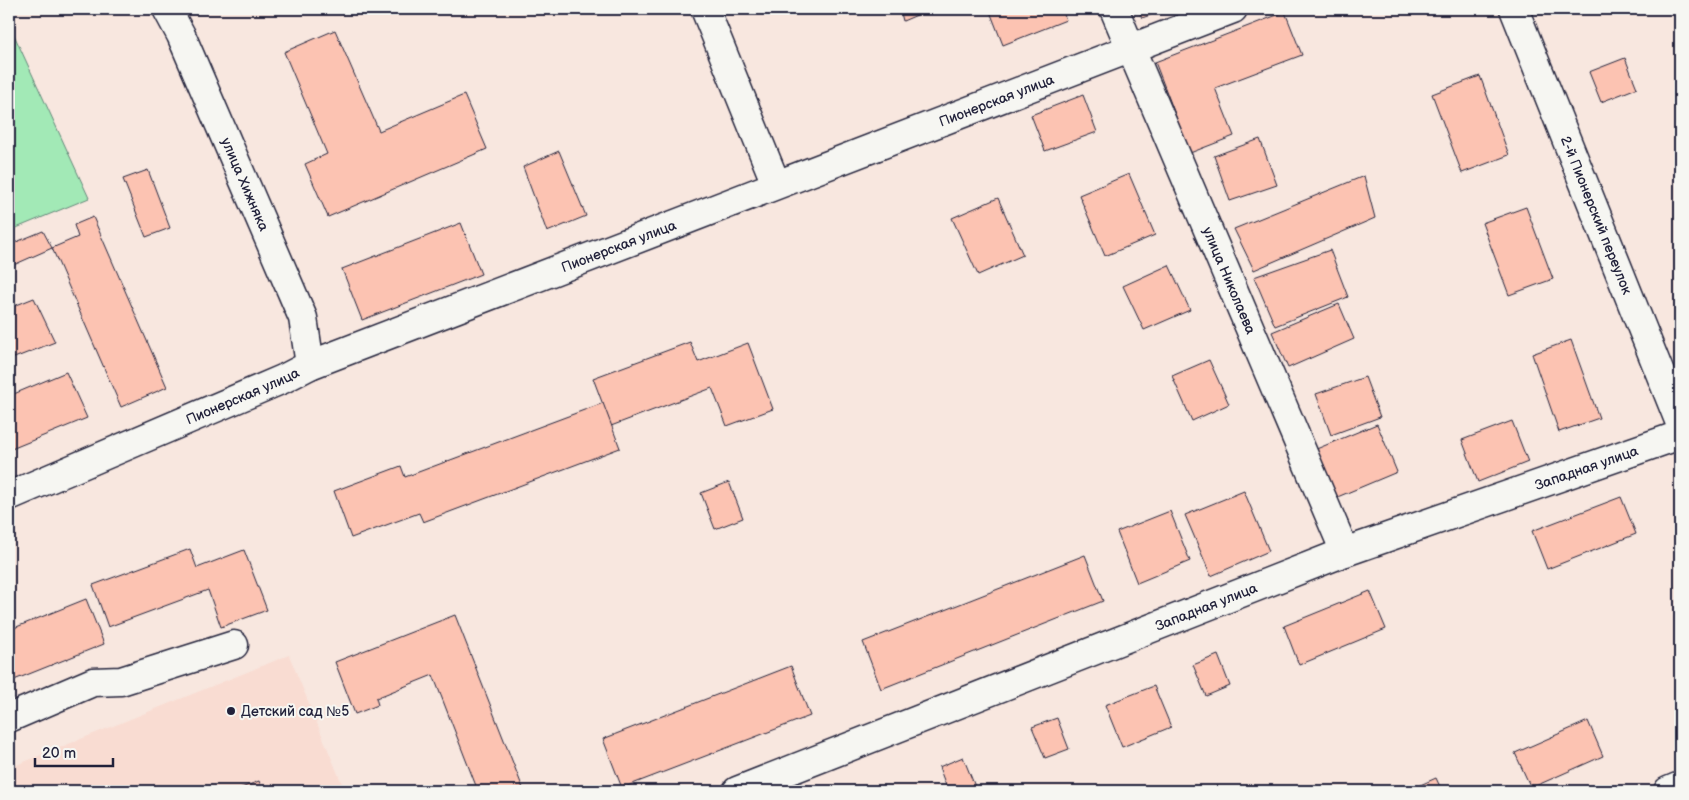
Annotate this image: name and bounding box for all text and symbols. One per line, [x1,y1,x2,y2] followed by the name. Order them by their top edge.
[936,70,1057,130] street label: Пионерская улица
[1557,133,1636,297] street label: 2-й Пионерский переулок
[218,135,273,234] street label: улица Хижняка
[559,216,679,276] street label: Пионерская улица
[1199,224,1260,337] street label: улица Николаева
[183,363,303,428] street label: Пионерская улица
[1533,442,1641,494] street label: Западная улица
[1153,579,1260,634] street label: Западная улица
[241,703,349,720] place label: Детский сад №5
[225,705,237,717] marker: Детский сад №5
[35,735,112,767] scale bar
[42,744,76,763] text: 20 m

